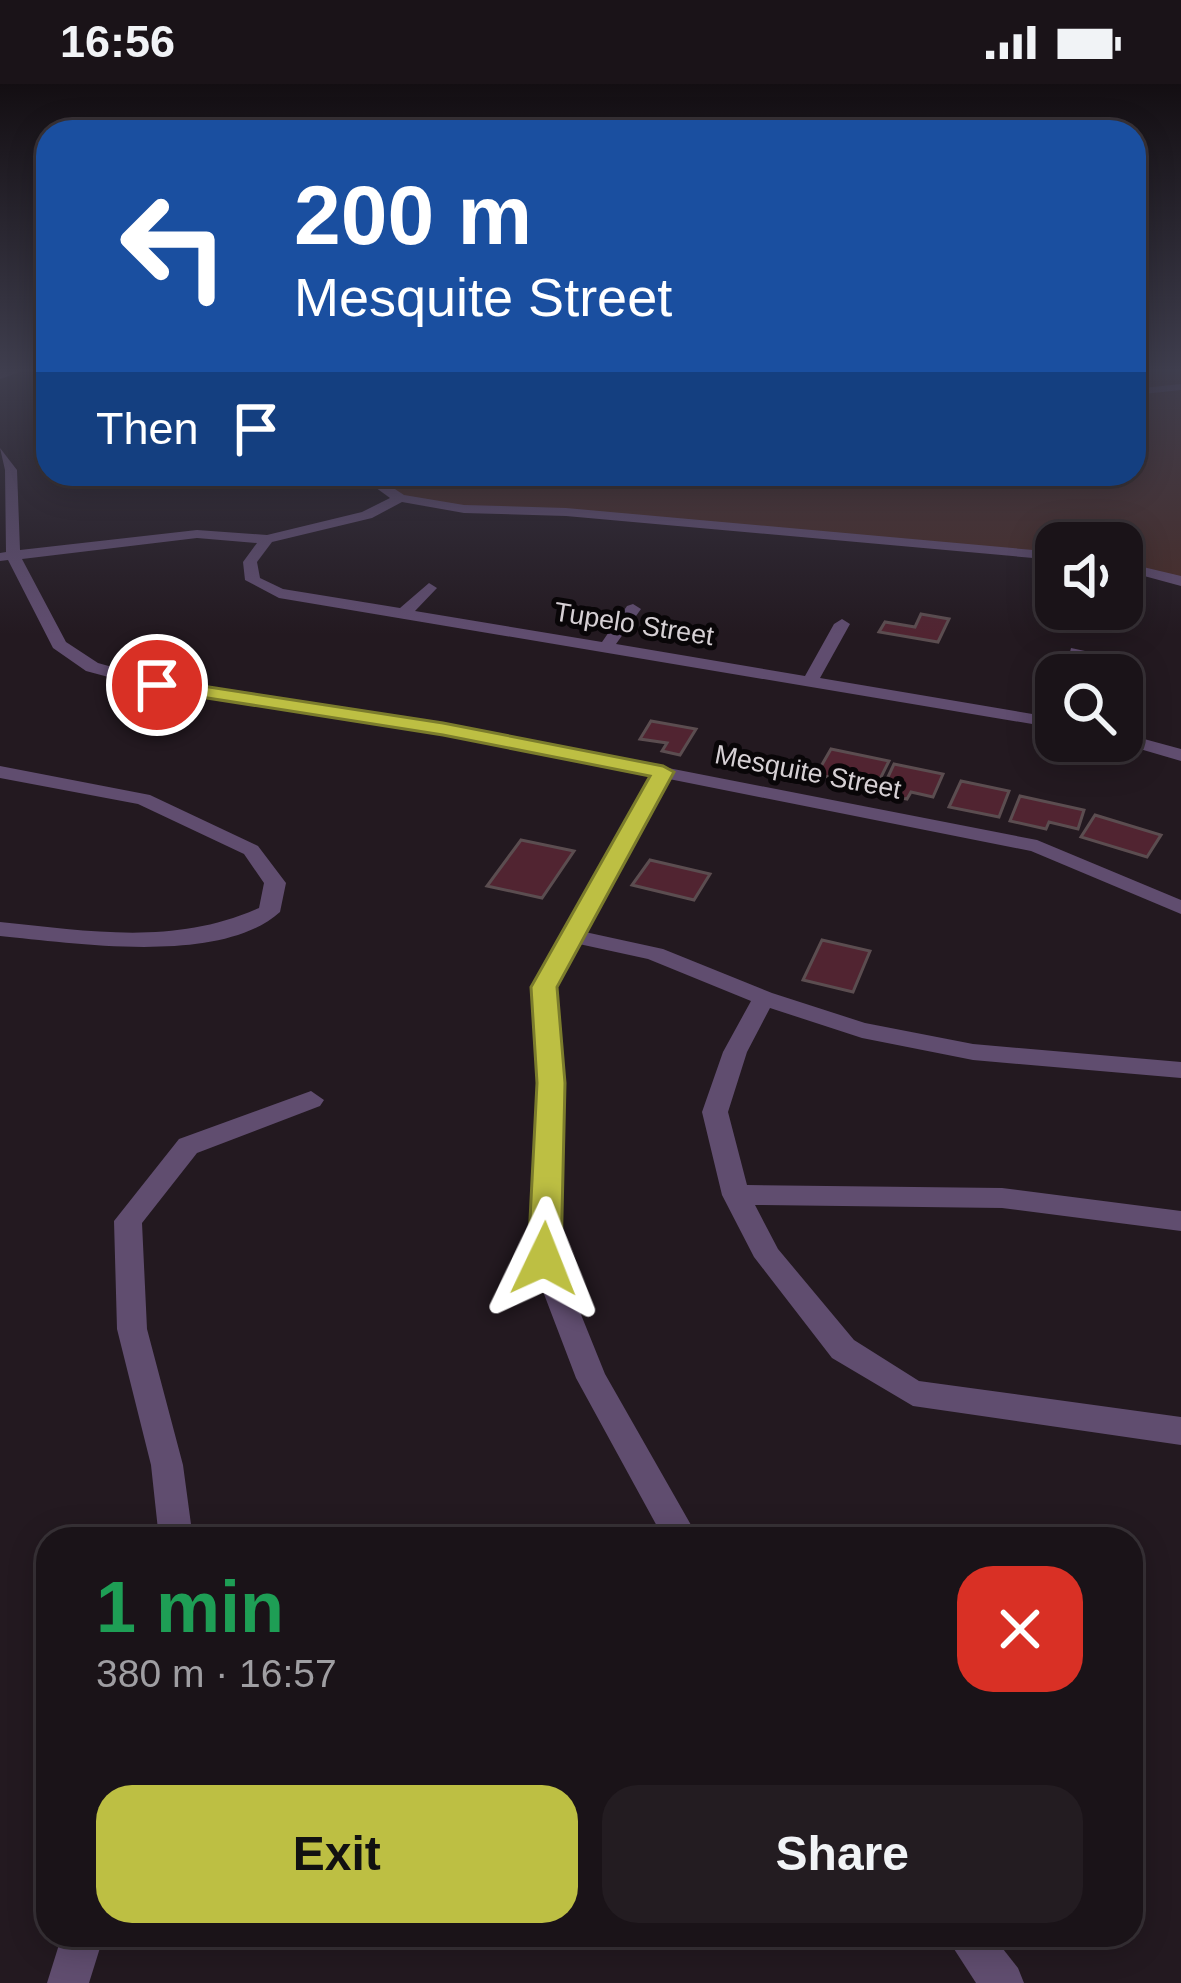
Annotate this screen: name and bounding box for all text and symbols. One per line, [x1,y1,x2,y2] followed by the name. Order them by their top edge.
[60,16,175,67] text: 16:56
[96,168,252,324] icon: left
[294,168,532,262] text: 200 m
[294,267,672,327] text: Mesquite Street
[223,396,289,462] icon: arrive
[96,403,199,454] text: Then
[1035,522,1143,762] map controls
[1035,522,1143,630] button: sound
[552,597,716,651] street label: Tupelo Street
[106,634,208,736] pin
[124,652,190,718] icon: arrive
[1035,654,1143,762] button: search
[712,739,904,805] street label: Mesquite Street
[481,1196,607,1322] position arrow
[957,1566,1083,1692] button: close
[96,1567,284,1647] text: 1 min
[96,1652,337,1695] text: 380 m · 16:57
[96,1785,578,1923] button: Exit
[602,1785,1083,1923] button: Share

